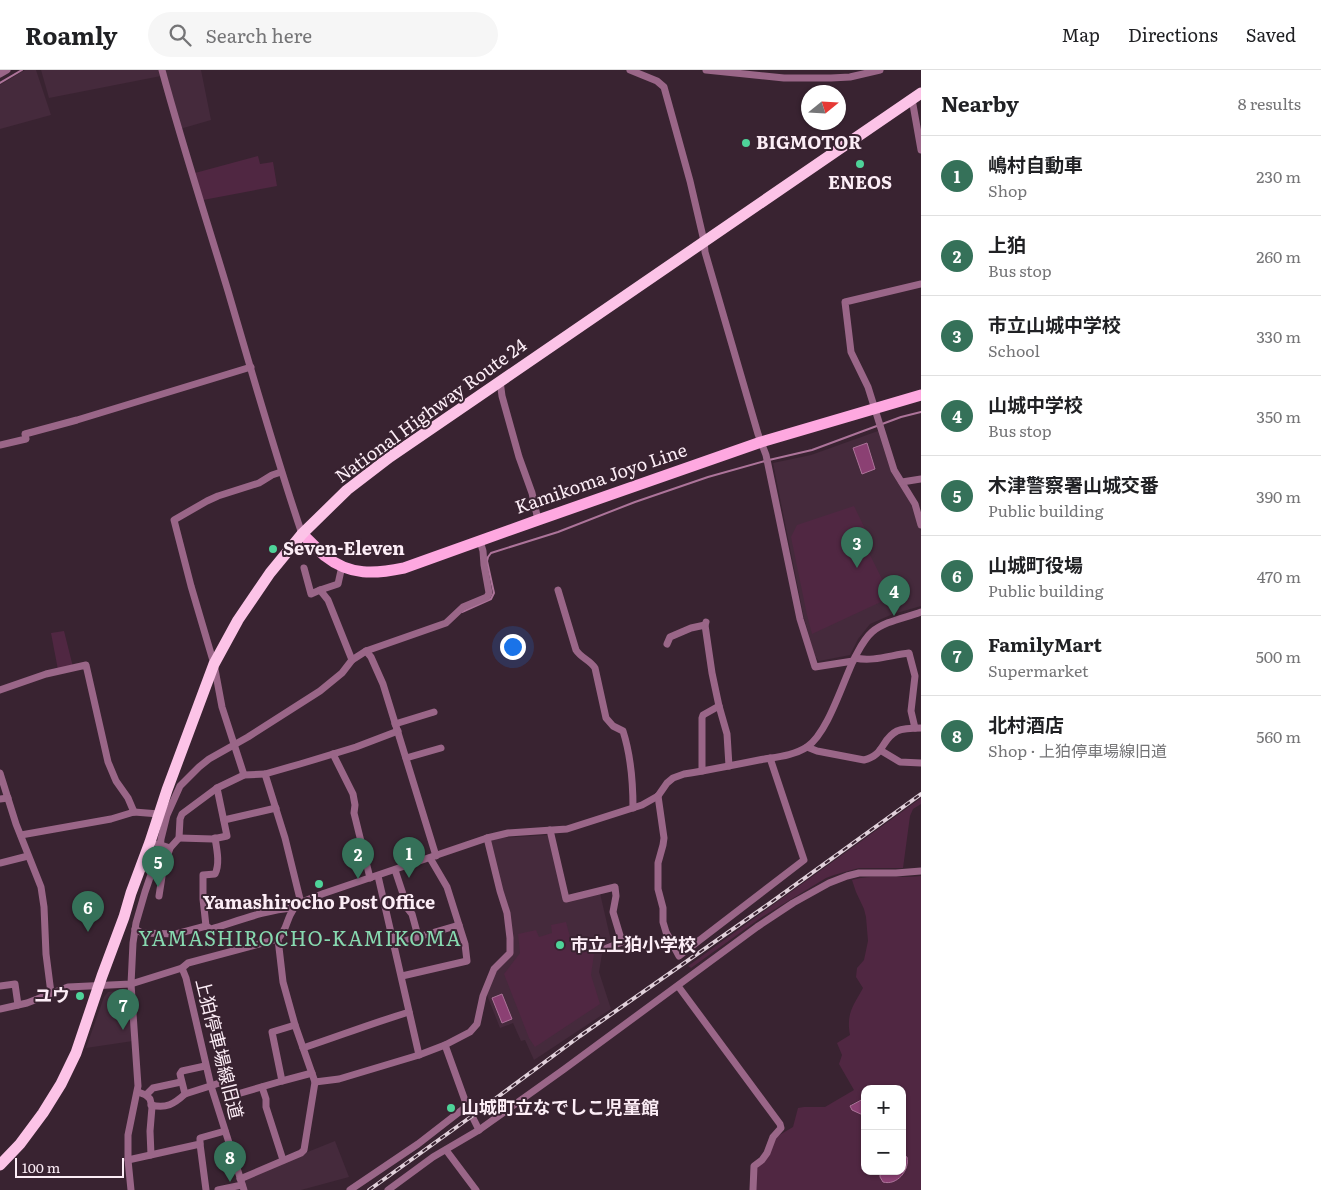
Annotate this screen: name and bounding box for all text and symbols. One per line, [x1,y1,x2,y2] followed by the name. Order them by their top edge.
[148,12,498,57] search box
[25,17,118,52] text: Roamly
[166,21,194,49] icon: search
[206,21,312,49] text: Search here
[1062,21,1100,48] text: Map
[1128,21,1218,48] text: Directions
[1246,21,1296,48] text: Saved
[801,85,846,130] north arrow
[941,87,1019,118] text: Nearby
[1238,91,1301,115] text: 8 results
[756,128,862,155] place label: BIGMOTOR
[740,137,752,149] marker: BIGMOTOR
[988,150,1083,178] text: 嶋村自動車
[854,158,866,170] marker: ENEOS
[954,164,960,188] text: 1
[1256,164,1301,188] text: 230 m
[828,168,892,195] place label: ENEOS
[988,178,1027,202] text: Shop
[988,230,1026,258] text: 上狛
[953,244,961,268] text: 2
[1256,244,1301,268] text: 260 m
[988,258,1052,282] text: Bus stop
[988,310,1121,338] text: 市立山城中学校
[953,324,961,348] text: 3
[1256,324,1301,348] text: 330 m
[329,331,532,489] street label: National Highway Route 24
[988,338,1040,362] text: School
[988,390,1083,418] text: 山城中学校
[952,404,962,428] text: 4
[1256,404,1301,428] text: 350 m
[988,418,1052,442] text: Bus stop
[511,435,690,520] street label: Kamikoma Joyo Line
[988,470,1159,498] text: 木津警察署山城交番
[953,484,961,508] text: 5
[1256,484,1301,508] text: 390 m
[988,498,1104,522] text: Public building
[841,527,873,568] pin: 3
[283,534,405,561] place label: Seven-Eleven
[267,543,279,555] marker: Seven-Eleven
[988,550,1083,578] text: 山城町役場
[952,564,962,588] text: 6
[1257,564,1301,588] text: 470 m
[878,575,910,616] pin: 4
[988,578,1104,602] text: Public building
[988,630,1102,658] text: FamilyMart
[500,634,526,660] your location
[953,644,961,668] text: 7
[1256,644,1301,668] text: 500 m
[988,658,1088,682] text: Supermarket
[988,710,1064,738] text: 北村酒店
[952,724,962,748] text: 8
[1256,724,1301,748] text: 560 m
[988,738,1167,762] text: Shop · 上狛停車場線旧道
[393,837,425,878] pin: 1
[342,838,374,879] pin: 2
[142,846,174,887] pin: 5
[313,878,325,890] marker: Yamashirocho Post Office
[203,888,435,915] place label: Yamashirocho Post Office
[72,891,104,932] pin: 6
[138,922,462,952] district label: YAMASHIROCHO-KAMIKOMA
[570,930,696,957] place label: 市立上狛小学校
[554,939,566,951] marker: 市立上狛小学校
[190,976,251,1122] street label: 上狛停車場線旧道
[34,981,70,1008] place label: ユウ
[107,989,139,1030] pin: 7
[74,990,86,1002] marker: ユウ
[861,1085,906,1175] map controls
[861,1085,906,1130] button: +
[461,1093,659,1120] place label: 山城町立なでしこ児童館
[445,1102,457,1114] marker: 山城町立なでしこ児童館
[861,1130,906,1175] button: −
[214,1141,246,1182] pin: 8
[15,1155,124,1178] scale bar
[22,1157,60,1177] text: 100 m

